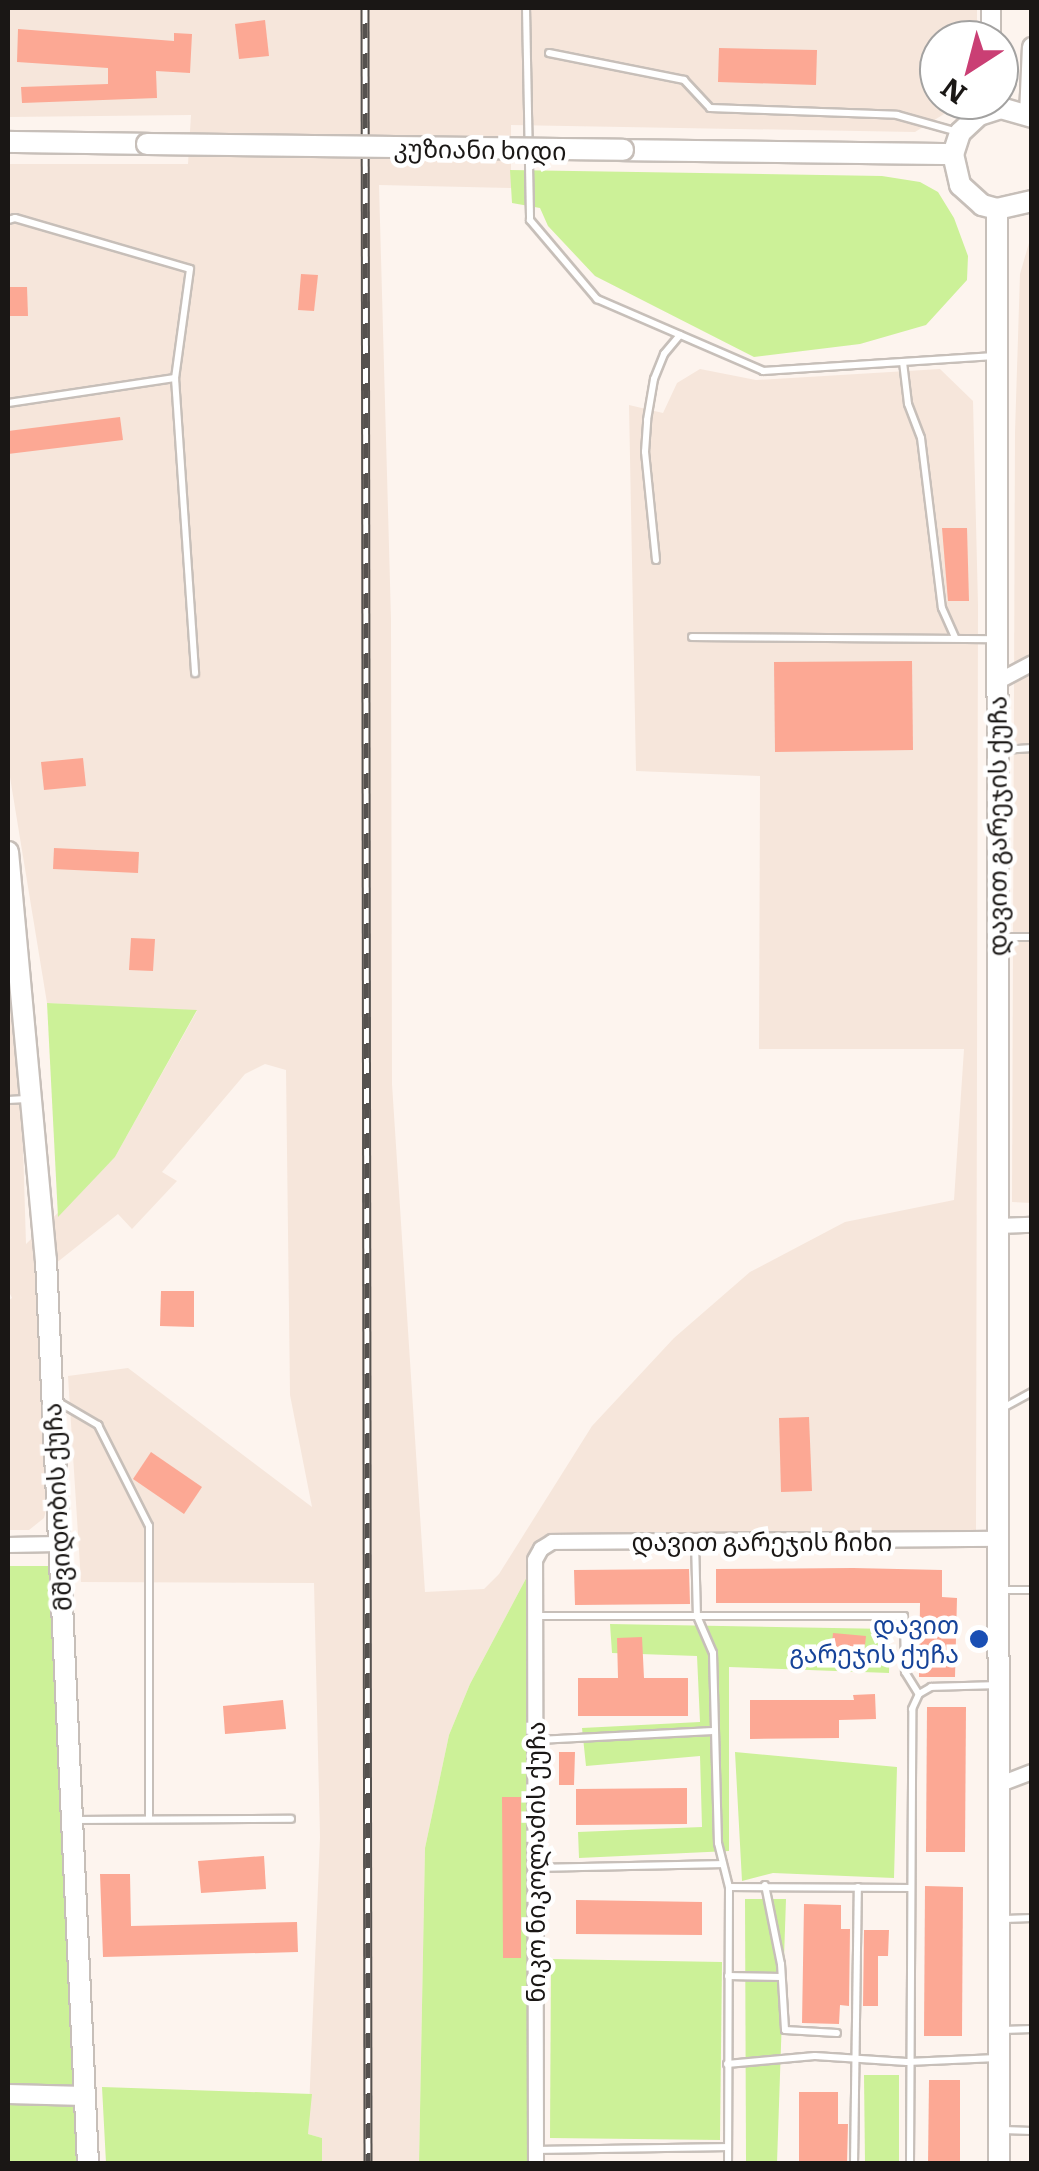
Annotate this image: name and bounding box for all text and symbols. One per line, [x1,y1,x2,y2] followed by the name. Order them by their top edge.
[919,20,1019,120] north arrow
[931,69,974,117] text: N
[393,132,567,166] street label: კუზიანი ხიდი
[982,696,1012,956] street label: დავით გარეჯის ქუჩა
[37,1402,77,1612] street label: მშვიდობის ქუჩა
[632,1526,892,1556] street label: დავით გარეჯის ჩიხი
[789,1610,959,1669] place label: დავით გარეჯის ქუჩა
[968,1628,990,1650] marker: დავით გარეჯის ქუჩა
[520,1721,550,2003] street label: ნიკო ნიკოლაძის ქუჩა

